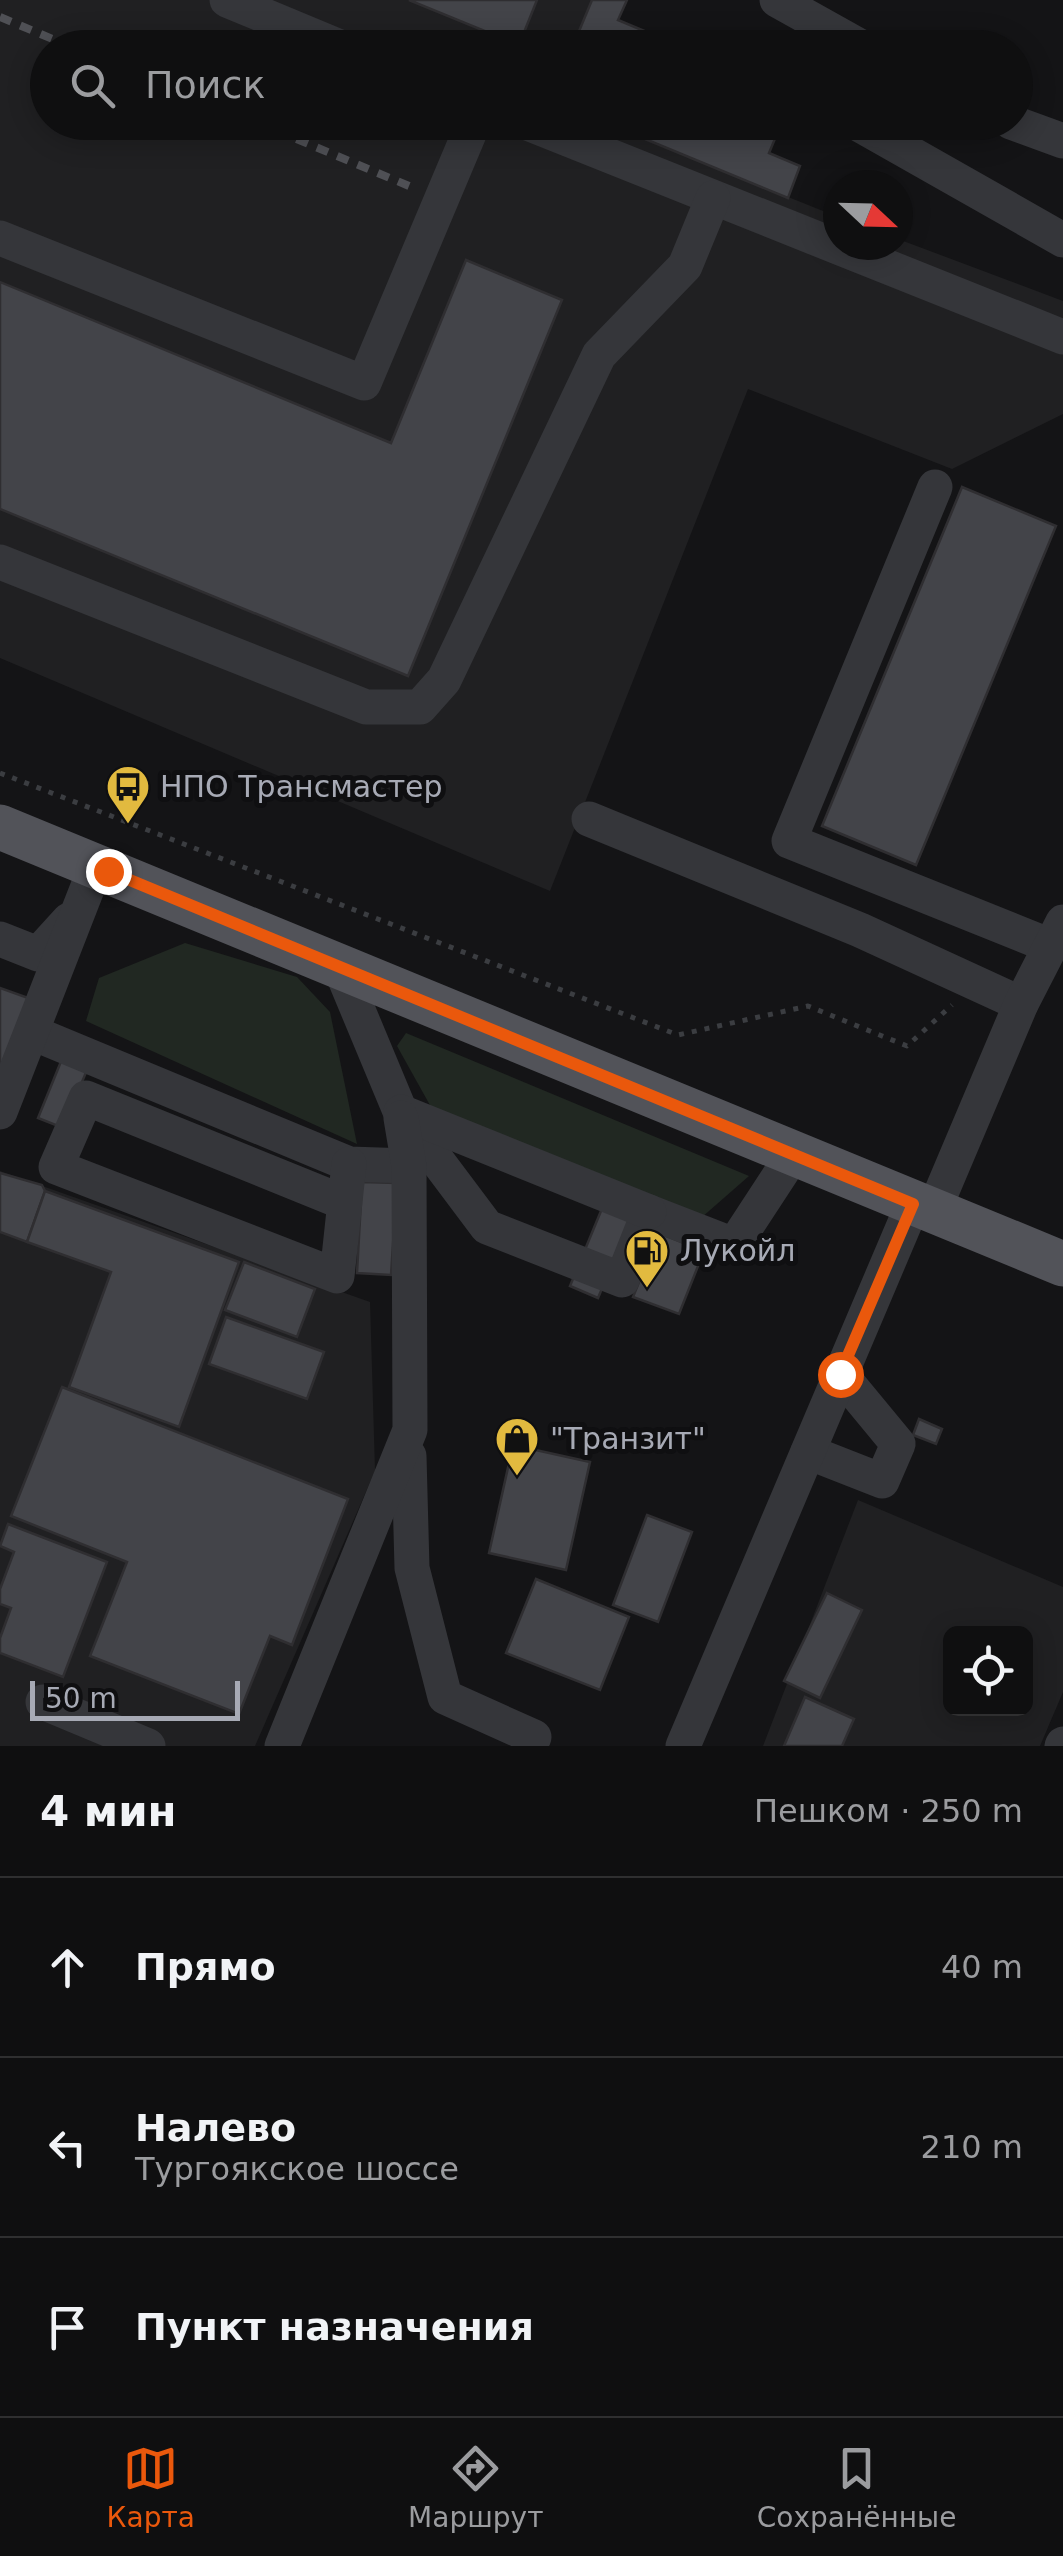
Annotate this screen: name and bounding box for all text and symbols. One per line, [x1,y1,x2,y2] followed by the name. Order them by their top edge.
[30,30,1033,140] search box
[65,58,120,113] icon: search
[145,63,265,107] text: Поиск
[823,170,913,260] north arrow
[105,764,151,825] bus stop icon: НПО Трансмастер
[160,769,443,804] place label: НПО Трансмастер
[86,849,132,895] route end
[624,1228,670,1289] fuel station icon: Лукойл
[680,1233,795,1268] place label: Лукойл
[818,1352,864,1398] route start
[494,1416,540,1477] shop icon: "Транзит"
[550,1421,706,1456] place label: "Транзит"
[943,1626,1033,1716] map controls
[943,1626,1033,1716] button: locate
[30,1676,240,1720] scale bar
[45,1682,117,1715] text: 50 m
[40,1787,177,1836] text: 4 мин
[754,1792,1023,1830] text: Пешком · 250 m
[40,1940,95,1995] icon: ahead
[135,1945,276,1989] text: Прямо
[941,1948,1023,1986] text: 40 m
[135,2106,296,2150] text: Налево
[40,2120,95,2175] icon: left
[921,2128,1023,2166] text: 210 m
[135,2150,459,2188] text: Тургоякское шоссе
[40,2300,95,2355] icon: arrive
[135,2305,534,2349] text: Пункт назначения
[107,2441,195,2534] tab: Карта
[408,2441,543,2534] tab: Маршрут
[757,2441,956,2534] tab: Сохранённые

